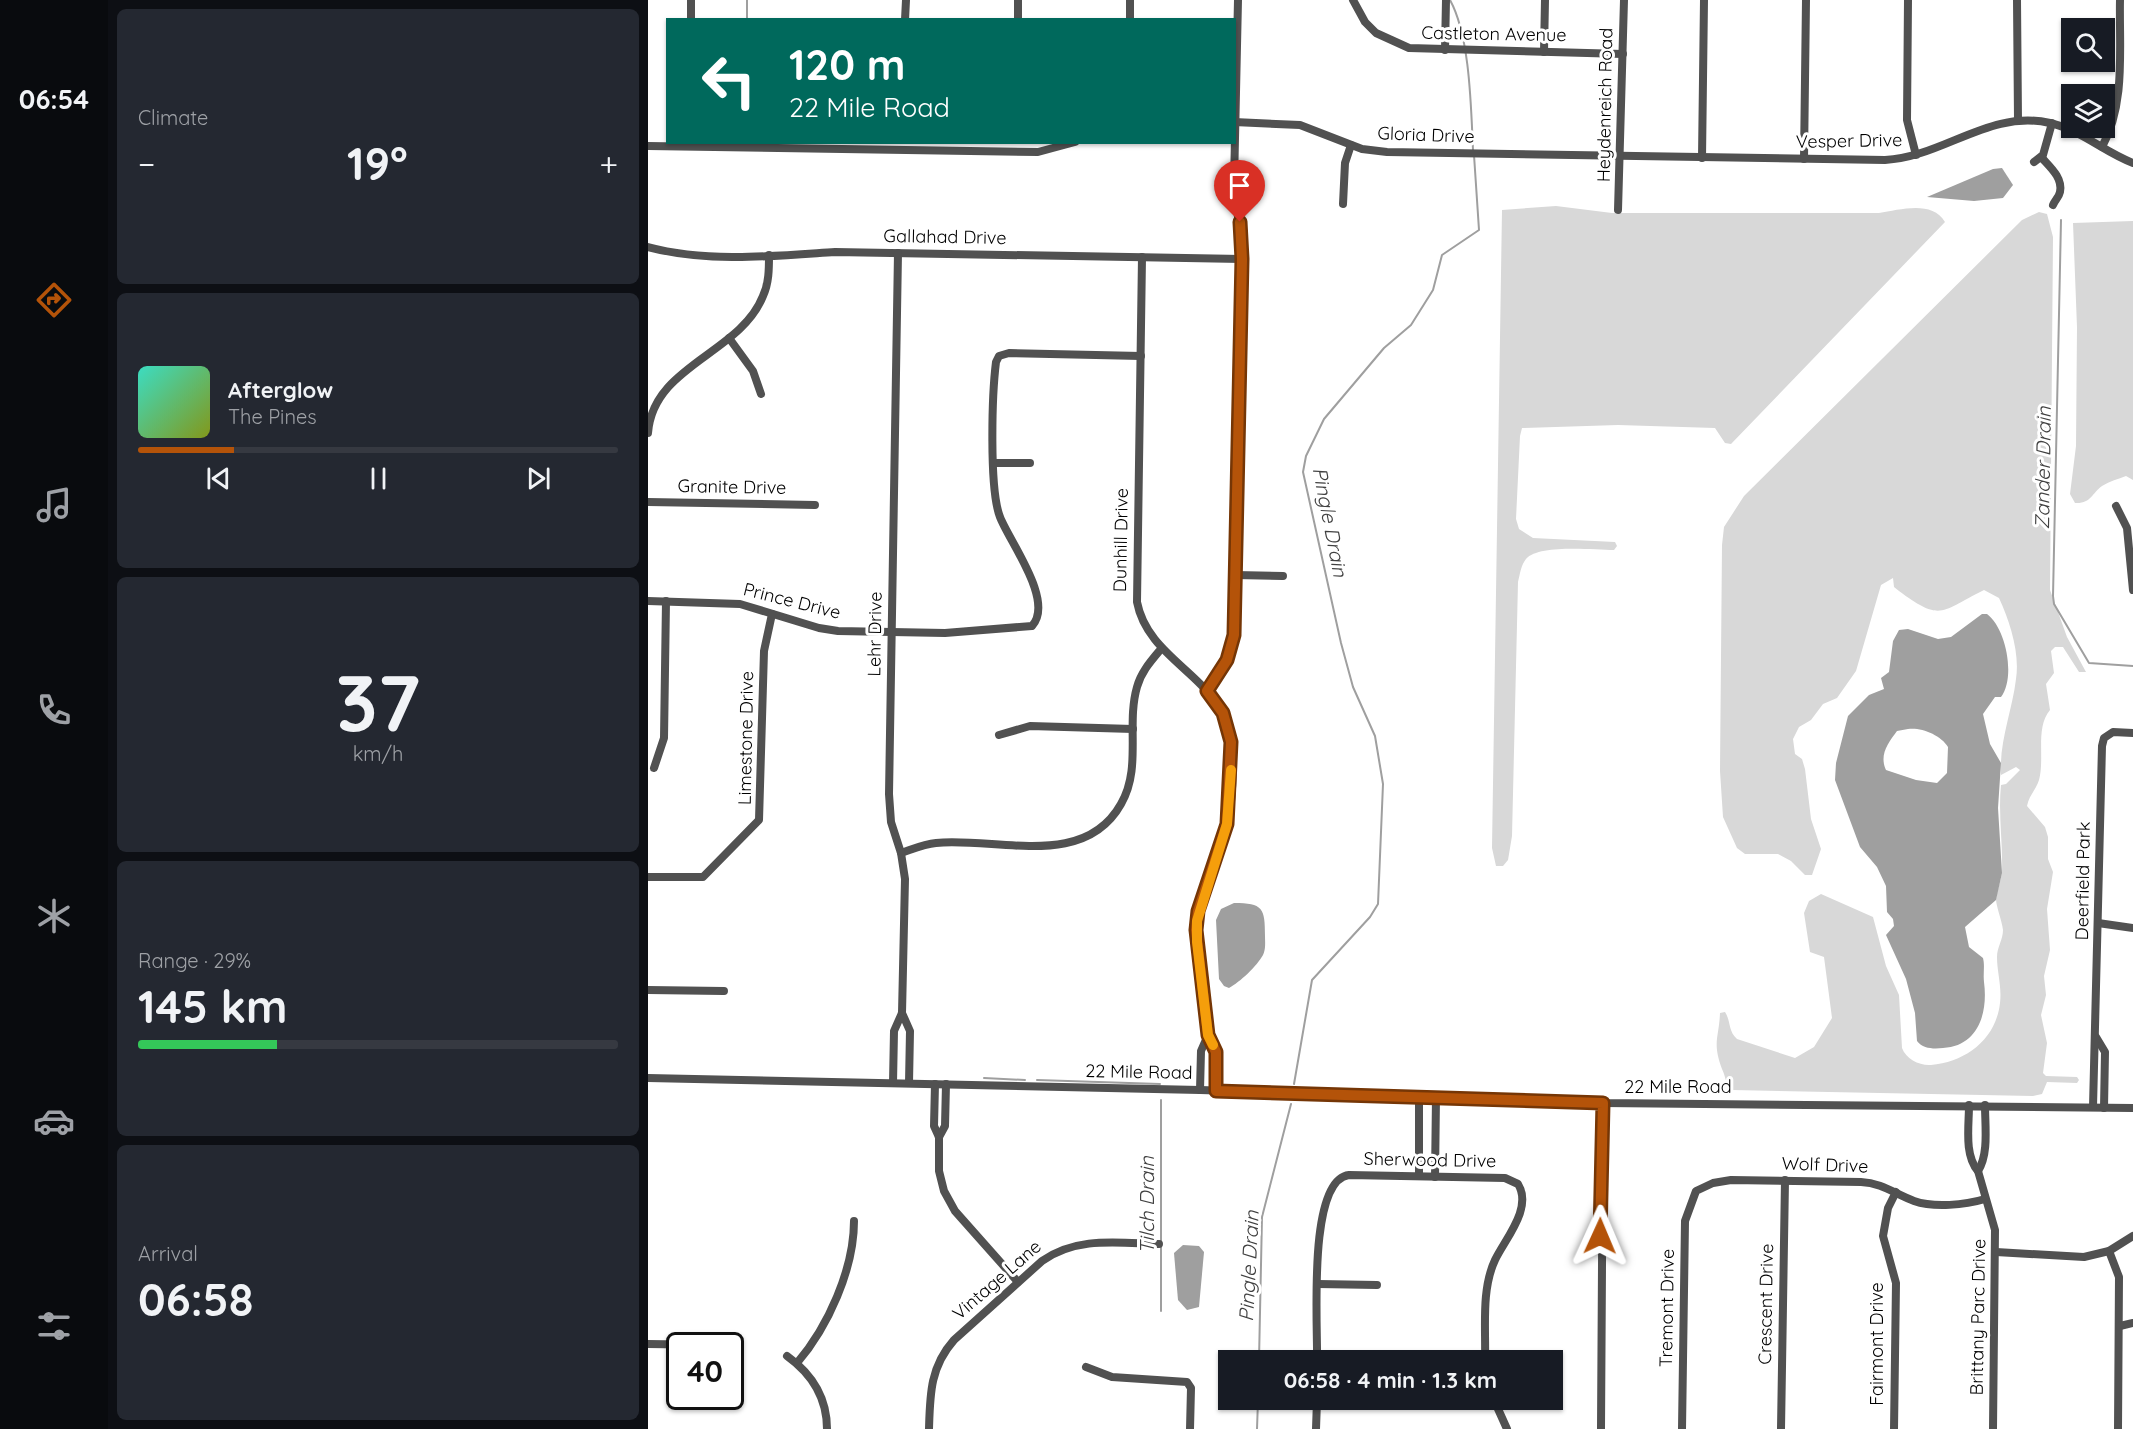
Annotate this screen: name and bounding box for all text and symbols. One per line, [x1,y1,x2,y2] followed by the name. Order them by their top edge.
[2061,18,2115,138] map controls
[2061,18,2115,72] button: search
[1421,21,1567,46] street label: Castleton Avenue
[1592,28,1617,182] street label: Heydenreich Road
[789,38,906,91] text: 120 m
[690,42,768,120] icon: left
[19,82,89,116] text: 06:54
[2061,84,2115,138] button: layers
[789,90,950,124] text: 22 Mile Road
[138,105,208,130] text: Climate
[1377,121,1475,148] street label: Gloria Drive
[1796,128,1902,153] street label: Vesper Drive
[347,135,408,191] text: 19°
[138,143,155,184] text: −
[599,143,618,184] text: +
[1214,160,1265,222] pin
[1223,169,1256,202] icon: arrive
[883,224,1007,249] street label: Gallahad Drive
[33,279,75,321] icon: directions
[228,376,333,404] text: Afterglow
[228,404,317,429] text: The Pines
[2029,406,2056,530] water label: Zander Drain
[202,462,235,495] icon: previous
[362,462,395,495] icon: pause
[522,462,555,495] icon: next
[1308,465,1353,579] water label: Pingle Drain
[677,474,787,499] street label: Granite Drive
[33,484,75,526] icon: music
[1108,488,1133,592] street label: Dunhill Drive
[741,577,843,624] street label: Prince Drive
[862,591,887,677] street label: Lehr Drive
[336,653,420,751] text: 37
[733,671,758,805] street label: Limestone Drive
[33,689,75,731] icon: phone
[353,741,403,766] text: km/h
[2070,821,2095,941] street label: Deerfield Park
[33,895,75,937] icon: climate
[138,948,251,973] text: Range · 29%
[138,978,288,1034] text: 145 km
[1085,1059,1193,1084] street label: 22 Mile Road
[1624,1075,1732,1098] street label: 22 Mile Road
[33,1100,75,1142] icon: car
[1363,1147,1497,1172] street label: Sherwood Drive
[1781,1151,1869,1178] street label: Wolf Drive
[1134,1156,1159,1254] water label: Tilch Drain
[1568,1204,1632,1268] position arrow
[1233,1209,1264,1322] water label: Pingle Drain
[948,1235,1046,1324] street label: Vintage Lane
[1965,1238,1990,1396] street label: Brittany Parc Drive
[138,1241,198,1266] text: Arrival
[1753,1243,1778,1365] street label: Crescent Drive
[1654,1249,1679,1367] street label: Tremont Drive
[138,1271,253,1327] text: 06:58
[1865,1282,1888,1406] street label: Fairmont Drive
[33,1305,75,1347] icon: filters
[666,1332,744,1410] speed limit sign: 40
[1284,1366,1497,1394] text: 06:58 · 4 min · 1.3 km

